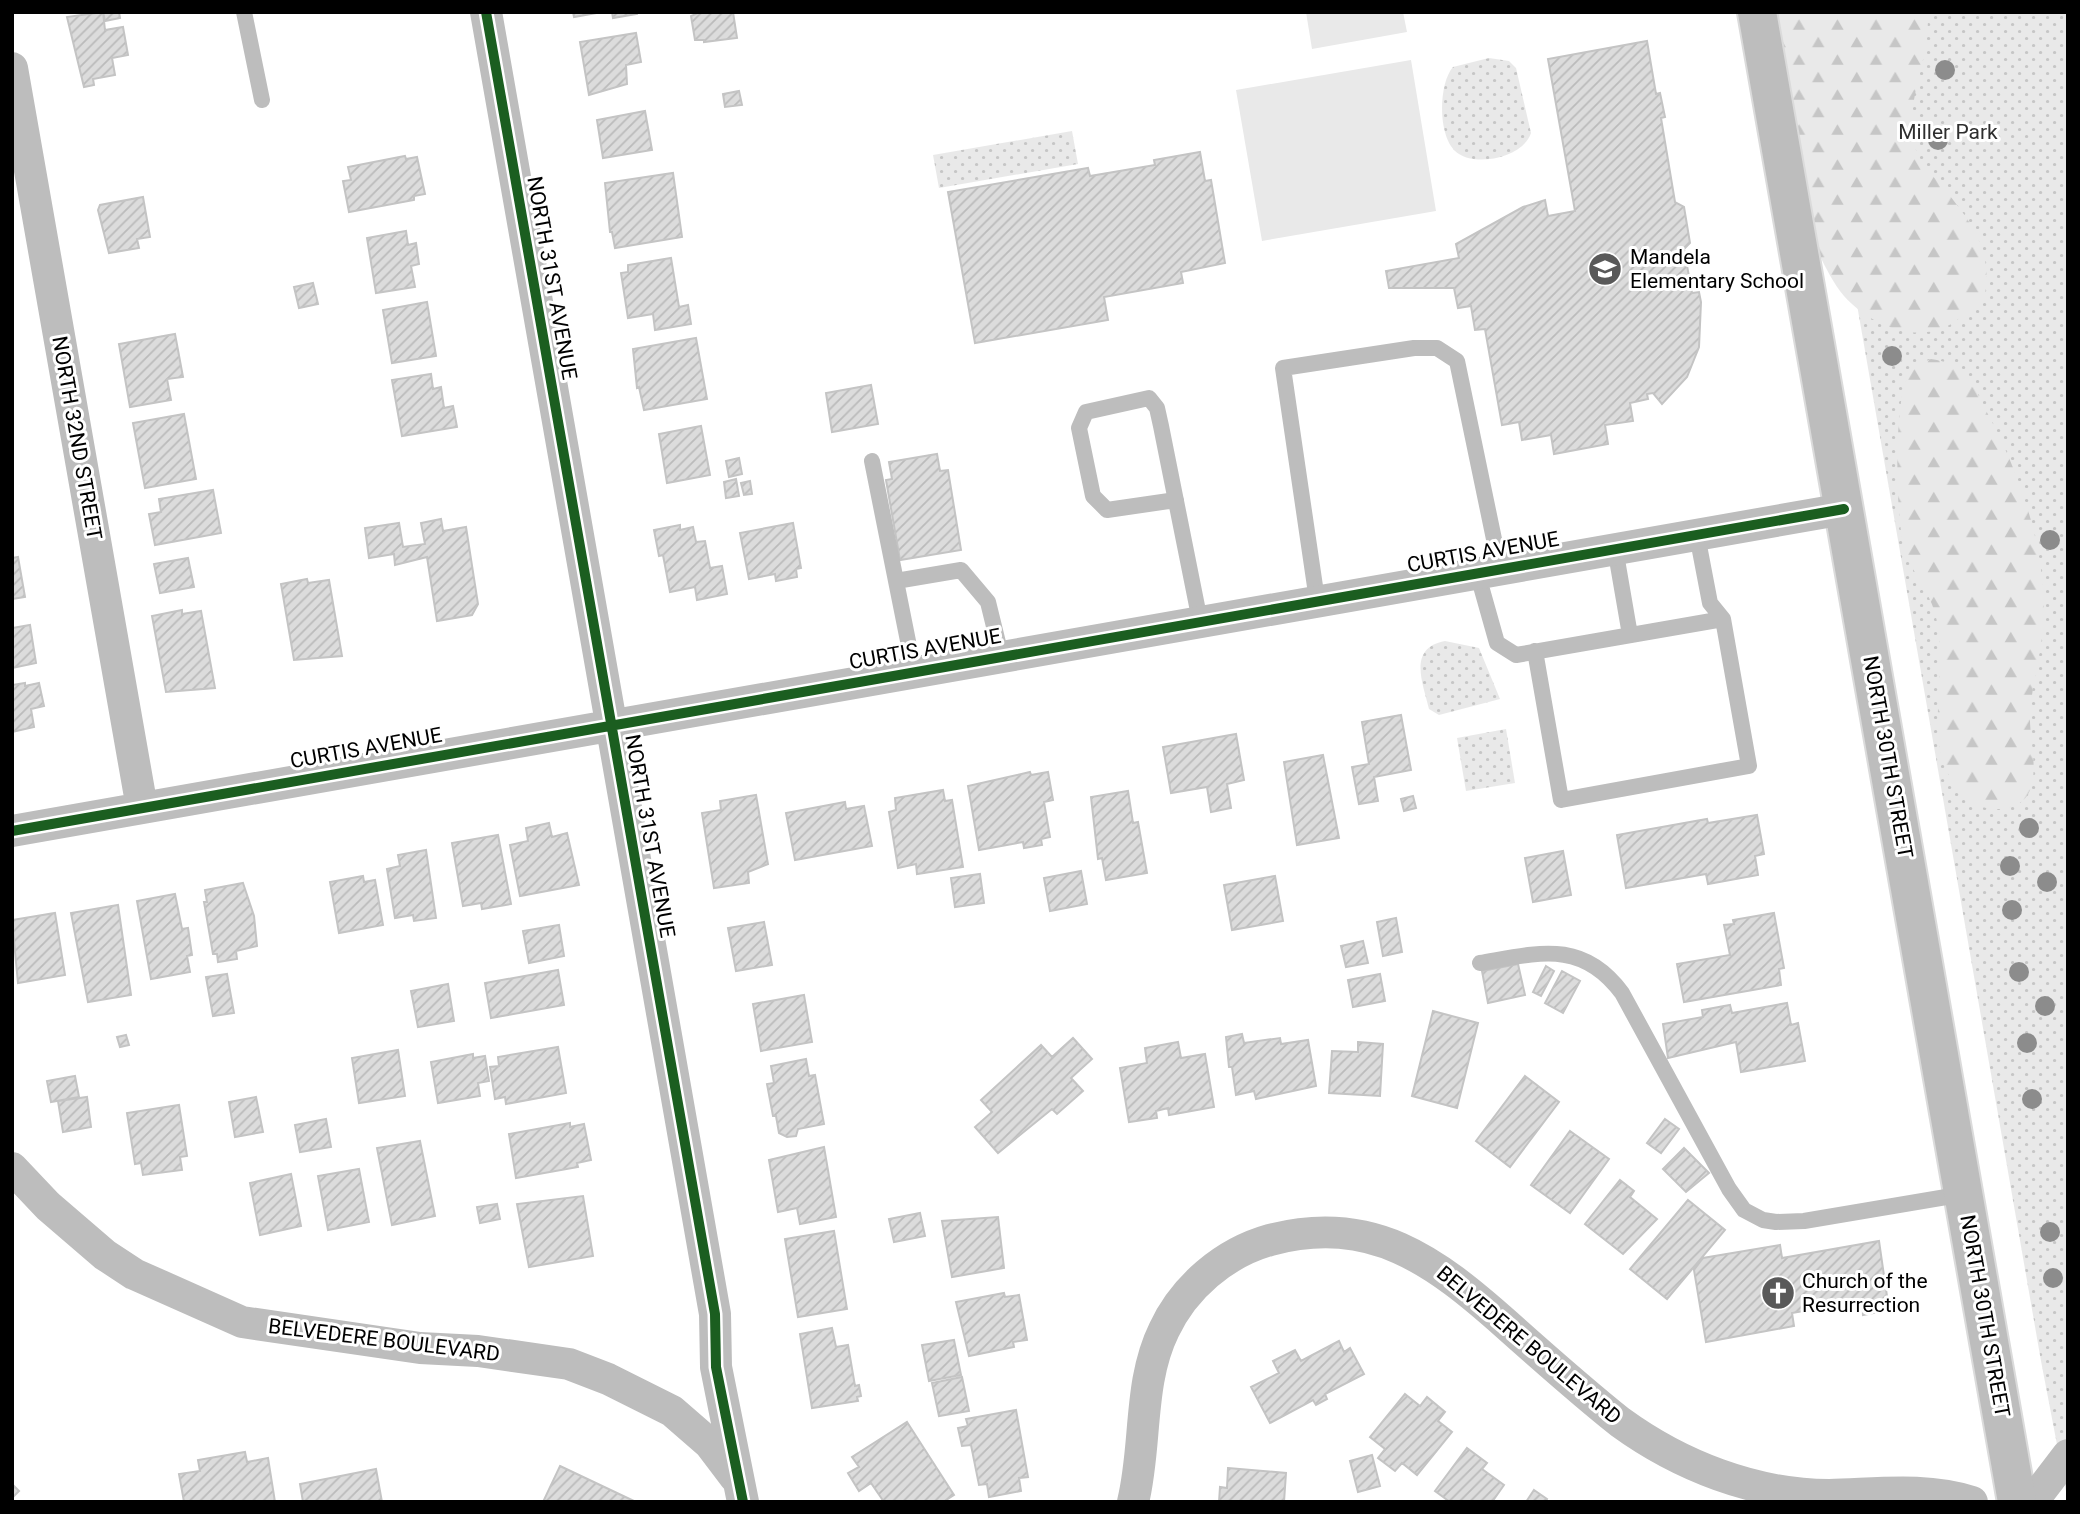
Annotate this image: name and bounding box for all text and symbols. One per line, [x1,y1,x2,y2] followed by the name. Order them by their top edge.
[1898,120,1998,144] park label: Miller Park
[522,174,582,382] street label: NORTH 31ST AVENUE
[1630,245,1804,293] place label: Mandela Elementary School
[1586,250,1624,288] school or university icon: Mandela Elementary School
[47,334,107,542] street label: NORTH 32ND STREET
[1405,527,1561,577] street label: CURTIS AVENUE
[847,624,1003,674] street label: CURTIS AVENUE
[1858,654,1918,861] street label: NORTH 30TH STREET
[288,723,444,773] street label: CURTIS AVENUE
[620,732,680,940] street label: NORTH 31ST AVENUE
[1955,1213,2015,1420] street label: NORTH 30TH STREET
[1432,1261,1626,1429] street label: BELVEDERE BOULEVARD
[1802,1269,1928,1317] place label: Church of the Resurrection
[1759,1274,1797,1312] church icon: Church of the Resurrection
[267,1314,501,1366] street label: BELVEDERE BOULEVARD

